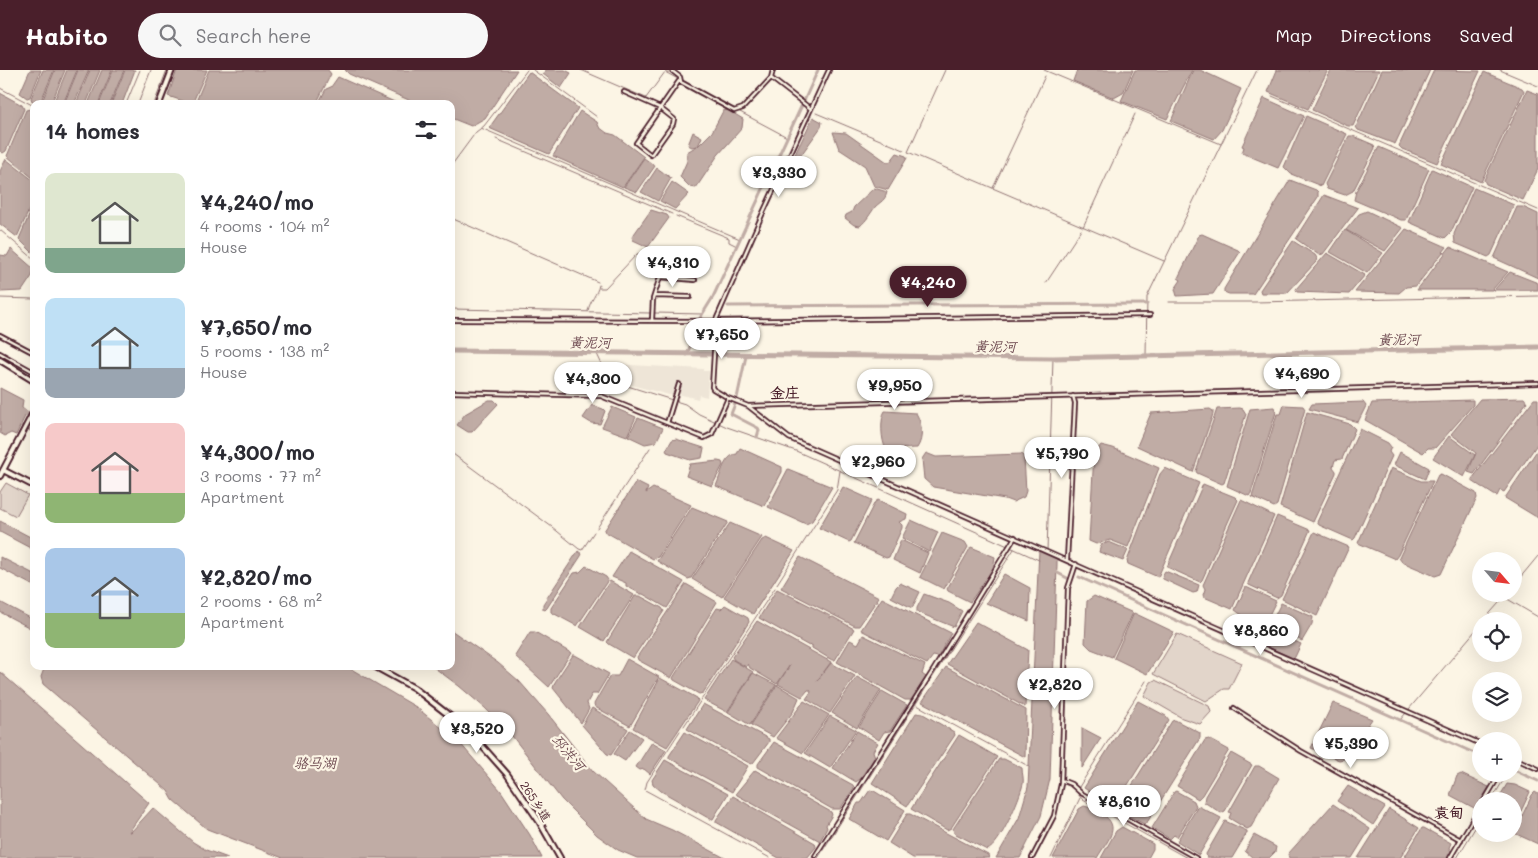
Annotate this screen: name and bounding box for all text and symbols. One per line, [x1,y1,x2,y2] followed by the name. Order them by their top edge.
[138,13,488,58] search box
[25,20,108,51] text: Habito
[156,21,184,49] icon: search
[196,23,311,48] text: Search here
[1275,23,1312,47] text: Map
[1340,23,1432,47] text: Directions
[1460,23,1513,47] text: Saved
[412,116,440,144] icon: filters
[45,117,140,144] text: 14 homes
[738,156,820,198] pin: ¥3,330
[752,161,806,182] text: ¥3,330
[200,188,314,215] text: ¥4,240/mo
[85,193,145,253] icon: home
[200,215,330,236] text: 4 rooms · 104 m²
[200,236,247,257] text: House
[632,246,714,288] pin: ¥4,310
[647,251,699,272] text: ¥4,310
[887,266,969,308] pin: ¥4,240
[901,271,955,292] text: ¥4,240
[200,313,312,340] text: ¥7,650/mo
[85,318,145,378] icon: home
[681,318,763,360] pin: ¥7,650
[695,323,749,344] text: ¥7,650
[1378,329,1422,349] water label: 黄泥河
[569,332,613,352] water label: 黄泥河
[974,336,1018,356] water label: 黄泥河
[200,340,329,361] text: 5 rooms · 138 m²
[1261,356,1343,399] pin: ¥4,690
[200,361,247,382] text: House
[552,362,634,404] pin: ¥4,300
[1274,362,1330,383] text: ¥4,690
[565,367,621,388] text: ¥4,300
[854,368,936,411] pin: ¥9,950
[868,374,922,395] text: ¥9,950
[770,382,800,402] district label: 金庄
[1021,436,1103,479] pin: ¥5,790
[200,438,315,465] text: ¥4,300/mo
[1035,442,1089,463] text: ¥5,790
[85,443,145,503] icon: home
[837,444,919,487] pin: ¥2,960
[851,450,905,471] text: ¥2,960
[200,465,321,486] text: 3 rooms · 77 m²
[200,486,285,507] text: Apartment
[1472,552,1522,602] north arrow
[1472,552,1522,842] map controls
[200,563,312,590] text: ¥2,820/mo
[85,568,145,628] icon: home
[200,590,322,611] text: 2 rooms · 68 m²
[200,611,285,632] text: Apartment
[1472,612,1522,662] button: locate
[1220,614,1302,656] pin: ¥8,860
[1233,619,1289,640] text: ¥8,860
[1014,668,1096,710] pin: ¥2,820
[1472,672,1522,722] button: layers
[1028,673,1082,694] text: ¥2,820
[436,712,518,754] pin: ¥3,520
[450,717,504,738] text: ¥3,520
[1310,726,1392,769] pin: ¥5,390
[548,730,591,776] water label: 邳洪河
[1324,732,1378,753] text: ¥5,390
[1472,732,1522,782] button: +
[294,753,338,772] water label: 骆马湖
[517,778,555,824] street label: 265乡道
[1083,784,1165,827] pin: ¥8,610
[1098,790,1150,811] text: ¥8,610
[1472,792,1522,842] button: −
[1434,802,1464,822] district label: 袁甸

